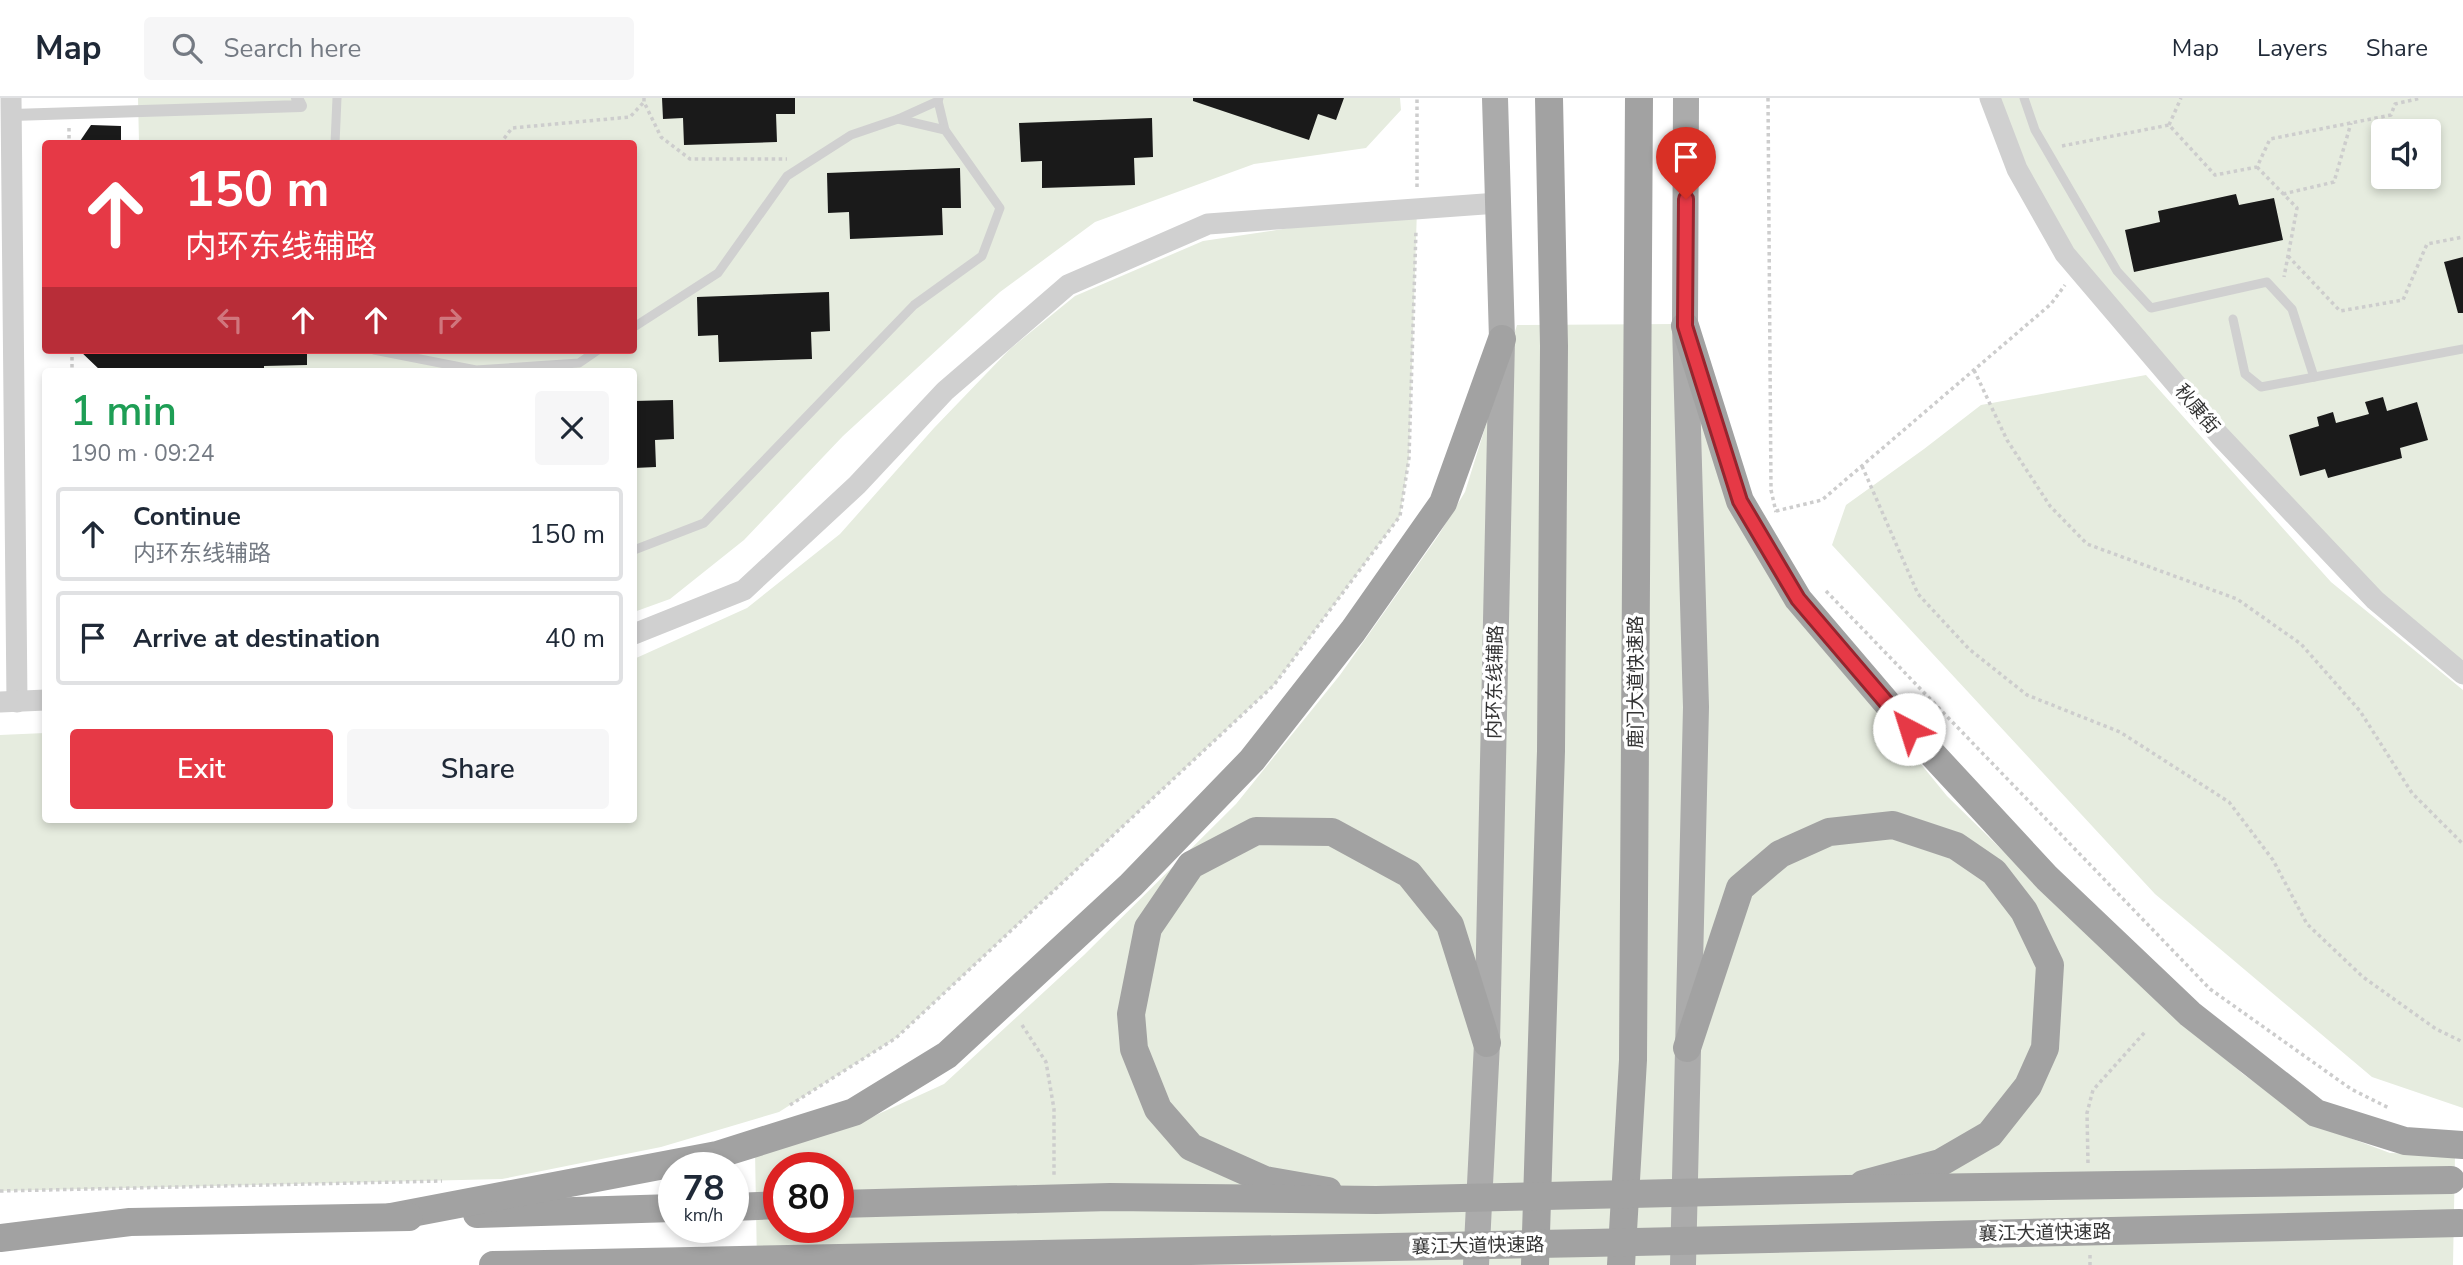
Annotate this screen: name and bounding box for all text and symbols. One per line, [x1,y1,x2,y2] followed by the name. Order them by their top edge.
[144,17,634,80] search box
[35,26,102,71] text: Map
[168,29,206,67] icon: search
[224,31,361,66] text: Search here
[2172,32,2219,64] text: Map
[2257,32,2328,64] text: Layers
[2366,32,2428,64] text: Share
[2371,119,2441,189] map controls
[2371,119,2441,189] button: sound
[1656,127,1716,199] pin
[1667,138,1705,176] icon: arrive
[185,156,329,223] text: 150 m
[70,168,161,259] icon: ahead
[185,225,377,268] text: 内环东线辅路
[211,301,249,339] icon: left
[284,301,322,339] icon: ahead
[357,301,395,339] icon: ahead
[430,301,468,339] icon: right
[2169,379,2225,439] street label: 秋康街
[70,383,177,440] text: 1 min
[535,391,609,465] button: close
[70,438,215,469] text: 190 m · 09:24
[133,499,241,534] text: Continue
[74,515,112,553] icon: ahead
[529,517,605,552] text: 150 m
[133,538,271,569] text: 内环东线辅路
[1623,615,1649,749] street label: 鹿门大道快速路
[74,619,112,657] icon: arrive
[133,621,380,656] text: Arrive at destination
[545,621,605,656] text: 40 m
[1481,625,1509,739] street label: 内环东线辅路
[1872,692,1946,766] position arrow
[70,729,333,809] button: Exit
[347,729,609,809] button: Share
[763,1152,854,1243] speed limit sign: 80
[682,1165,725,1212] text: 78
[684,1203,723,1227] text: km/h
[1978,1219,2112,1247] street label: 襄江大道快速路
[1411,1232,1545,1260] street label: 襄江大道快速路

